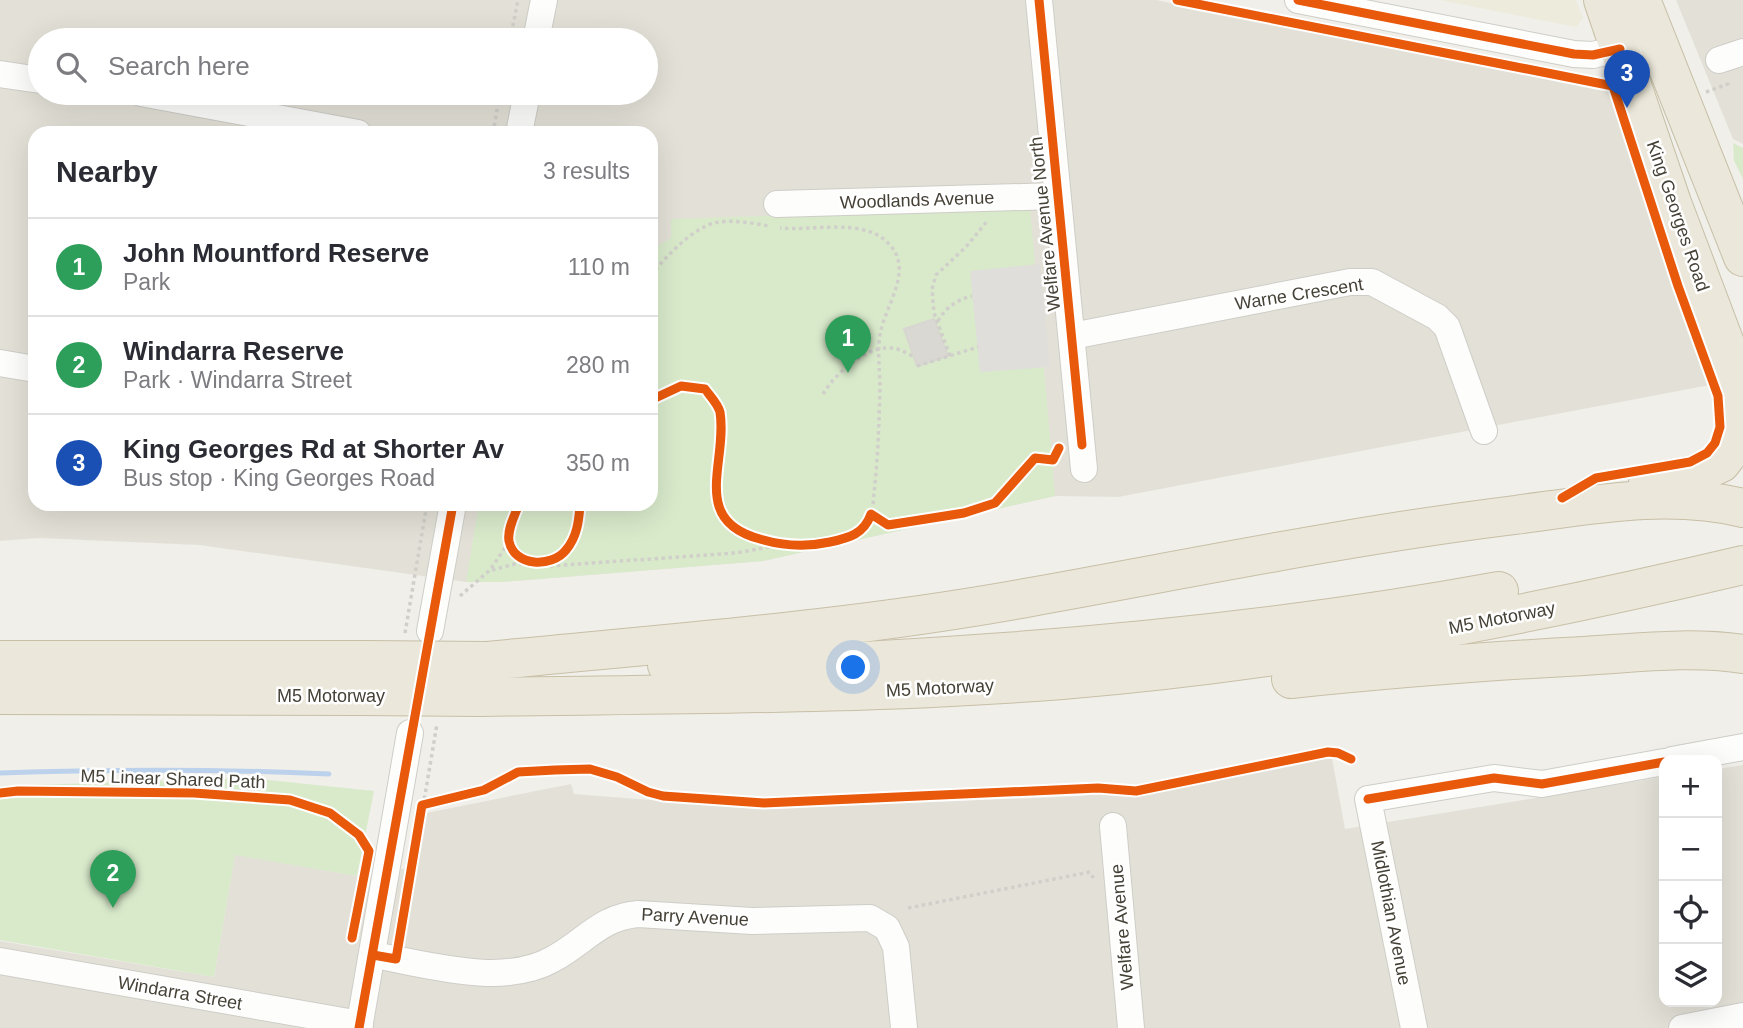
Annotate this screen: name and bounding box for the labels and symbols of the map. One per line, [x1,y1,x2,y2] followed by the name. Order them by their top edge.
[1604,50,1650,108] pin: 3
[1026,136,1064,312] street label: Welfare Avenue North
[1643,138,1713,294] street label: King Georges Road
[839,187,995,213] street label: Woodlands Avenue
[1234,274,1364,314] street label: Warne Crescent
[825,315,871,373] pin: 1
[1447,598,1557,638] street label: M5 Motorway
[836,650,870,684] your location
[886,675,994,701] street label: M5 Motorway
[277,686,385,706] street label: M5 Motorway
[80,766,266,792] street label: M5 Linear Shared Path
[1367,839,1415,987] street label: Midlothian Avenue
[90,850,136,908] pin: 2
[1107,863,1137,991] street label: Welfare Avenue
[641,904,749,930] street label: Parry Avenue
[116,972,244,1014] street label: Windarra Street

